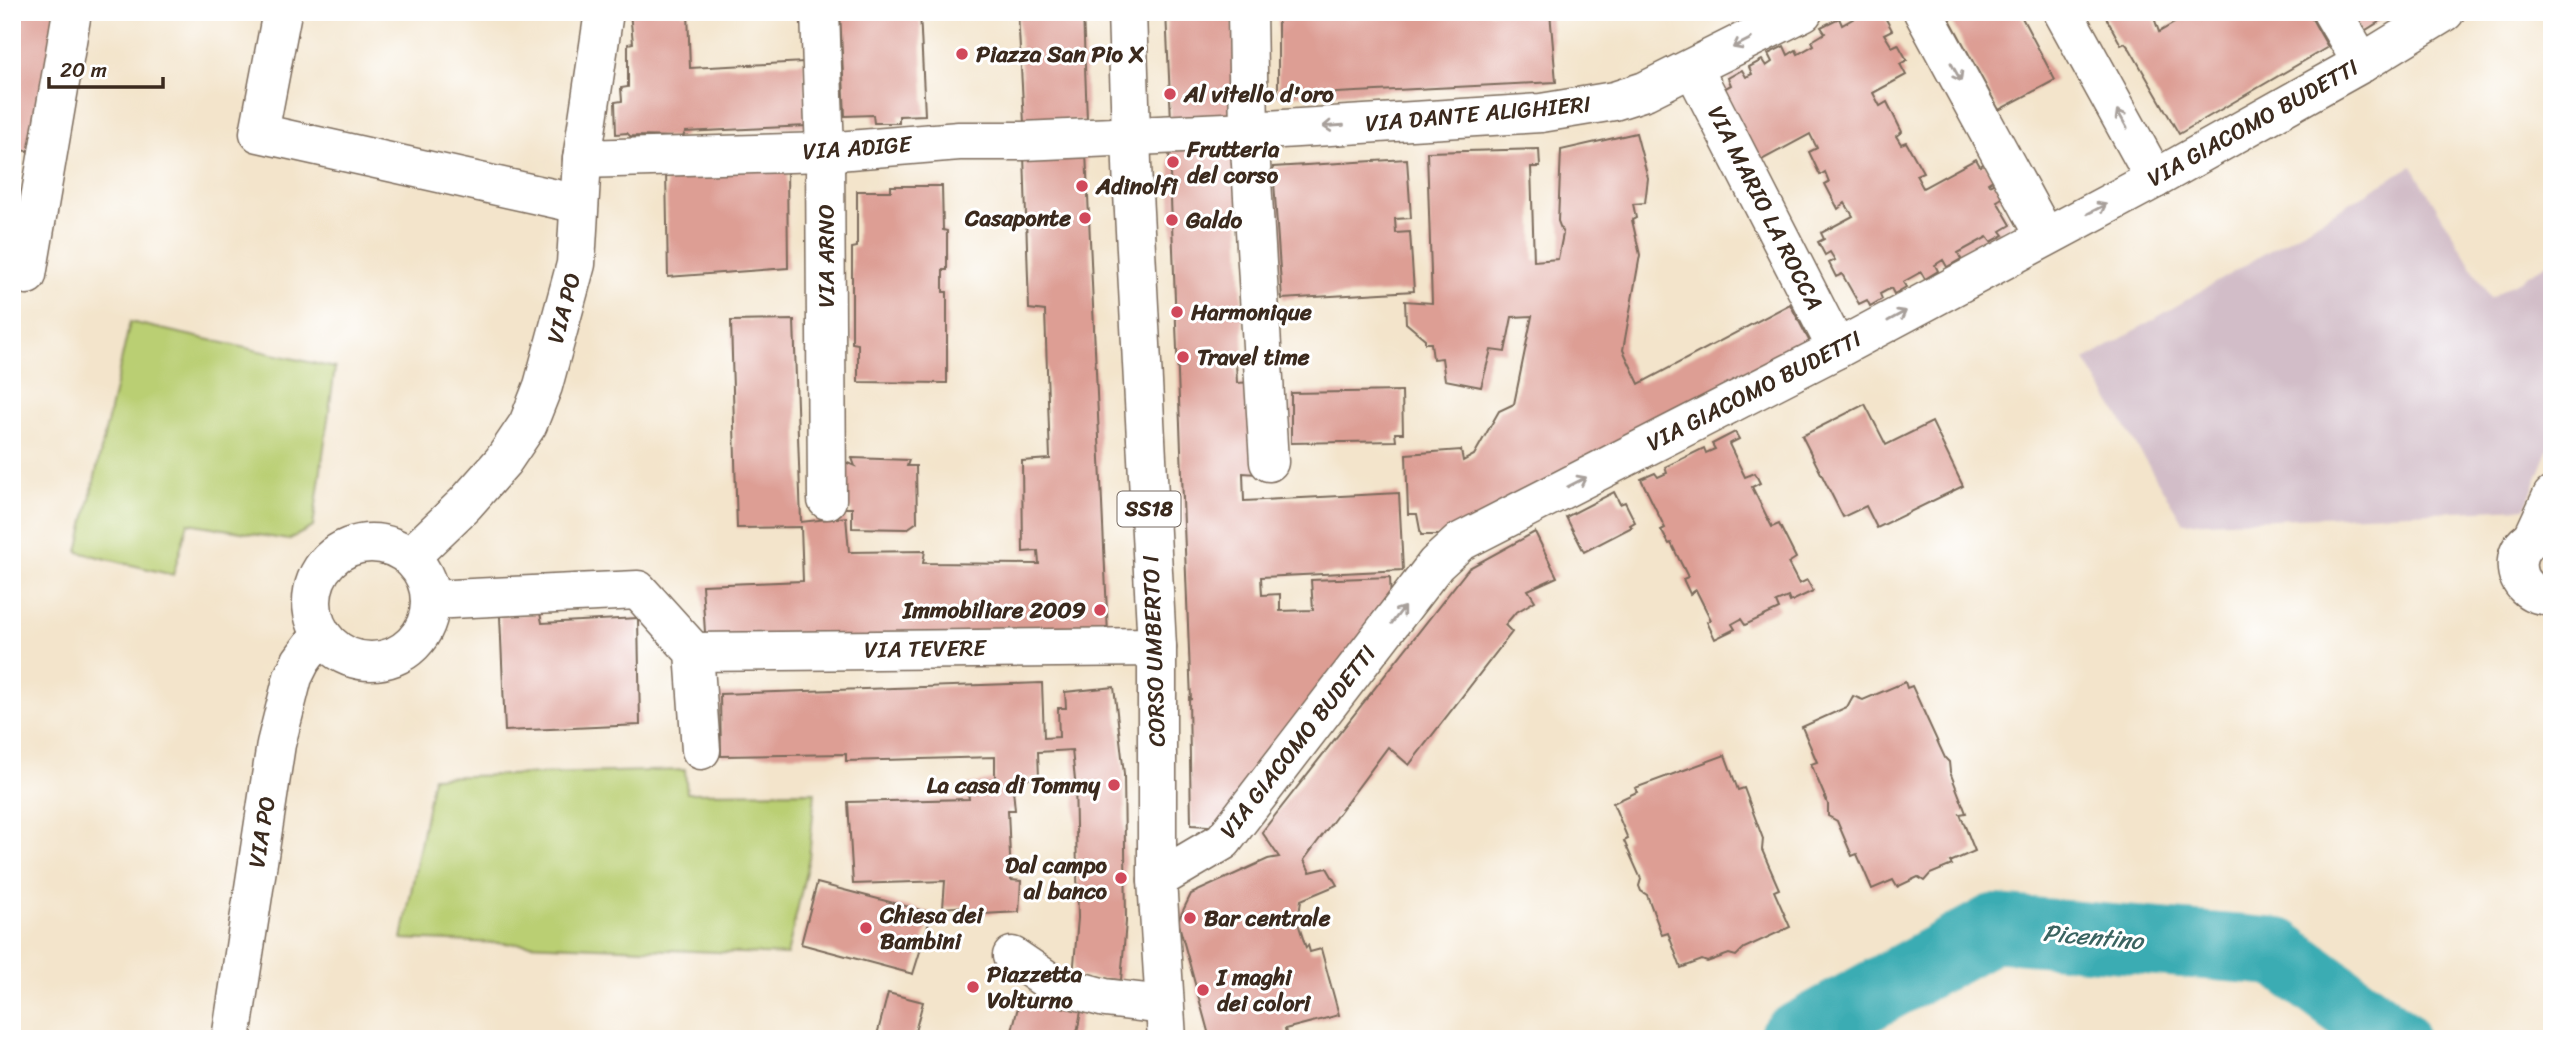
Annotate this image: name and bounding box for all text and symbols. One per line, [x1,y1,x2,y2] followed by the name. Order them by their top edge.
[976,34,1144,75] place label: Piazza San Pio X
[1732,36,1753,50] one-way arrow
[49,46,163,90] scale bar
[954,46,970,62] marker: Piazza San Pio X
[2139,48,2367,198] street label: VIA GIACOMO BUDETTI
[60,51,107,89] text: 20 m
[1950,61,1963,82] one-way arrow
[1183,74,1334,115] place label: Al vitello d'oro
[1363,84,1593,144] street label: VIA DANTE ALIGHIERI
[1162,86,1178,102] marker: Al vitello d'oro
[1696,98,1834,318] street label: VIA MARIO LA ROCCA
[2115,109,2128,130] one-way arrow
[1322,119,1345,132] one-way arrow
[801,124,914,172] street label: VIA ADIGE
[1186,129,1280,196] place label: Frutteria del corso
[1165,154,1181,170] marker: Frutteria del corso
[1095,166,1179,207] place label: Adinolfi
[1074,178,1090,194] marker: Adinolfi
[964,198,1071,239] place label: Casaponte
[1185,200,1243,241] place label: Galdo
[2086,201,2107,215] one-way arrow
[806,204,847,308] street label: VIA ARNO
[1077,210,1093,226] marker: Casaponte
[1164,212,1180,228] marker: Galdo
[535,268,593,348] street label: VIA PO
[1190,292,1312,333] place label: Harmonique
[1169,304,1185,320] marker: Harmonique
[1886,309,1907,322] one-way arrow
[1639,319,1869,463] street label: VIA GIACOMO BUDETTI
[1197,337,1310,378] place label: Travel time
[1175,349,1191,365] marker: Travel time
[1566,475,1587,488] one-way arrow
[1118,491,1180,526] road number: SS18
[1130,554,1178,748] street label: CORSO UMBERTO I
[902,590,1086,631] place label: Immobiliare 2009
[1092,602,1108,618] marker: Immobiliare 2009
[1390,606,1405,624] one-way arrow
[864,627,987,671] street label: VIA TEVERE
[1209,636,1387,848] street label: VIA GIACOMO BUDETTI
[927,765,1101,806] place label: La casa di Tommy
[1106,777,1122,793] marker: La casa di Tommy
[236,793,288,871] street label: VIA PO
[1005,845,1108,912] place label: Dal campo al banco
[1113,870,1129,886] marker: Dal campo al banco
[879,895,985,962] place label: Chiesa dei Bambini
[1204,898,1331,939] place label: Bar centrale
[1182,910,1198,926] marker: Bar centrale
[2041,912,2146,962] water label: Picentino
[858,920,874,936] marker: Chiesa dei Bambini
[987,954,1083,1021] place label: Piazzetta Volturno
[1216,957,1312,1024] place label: I maghi dei colori
[965,979,981,995] marker: Piazzetta Volturno
[1195,982,1211,998] marker: I maghi dei colori

